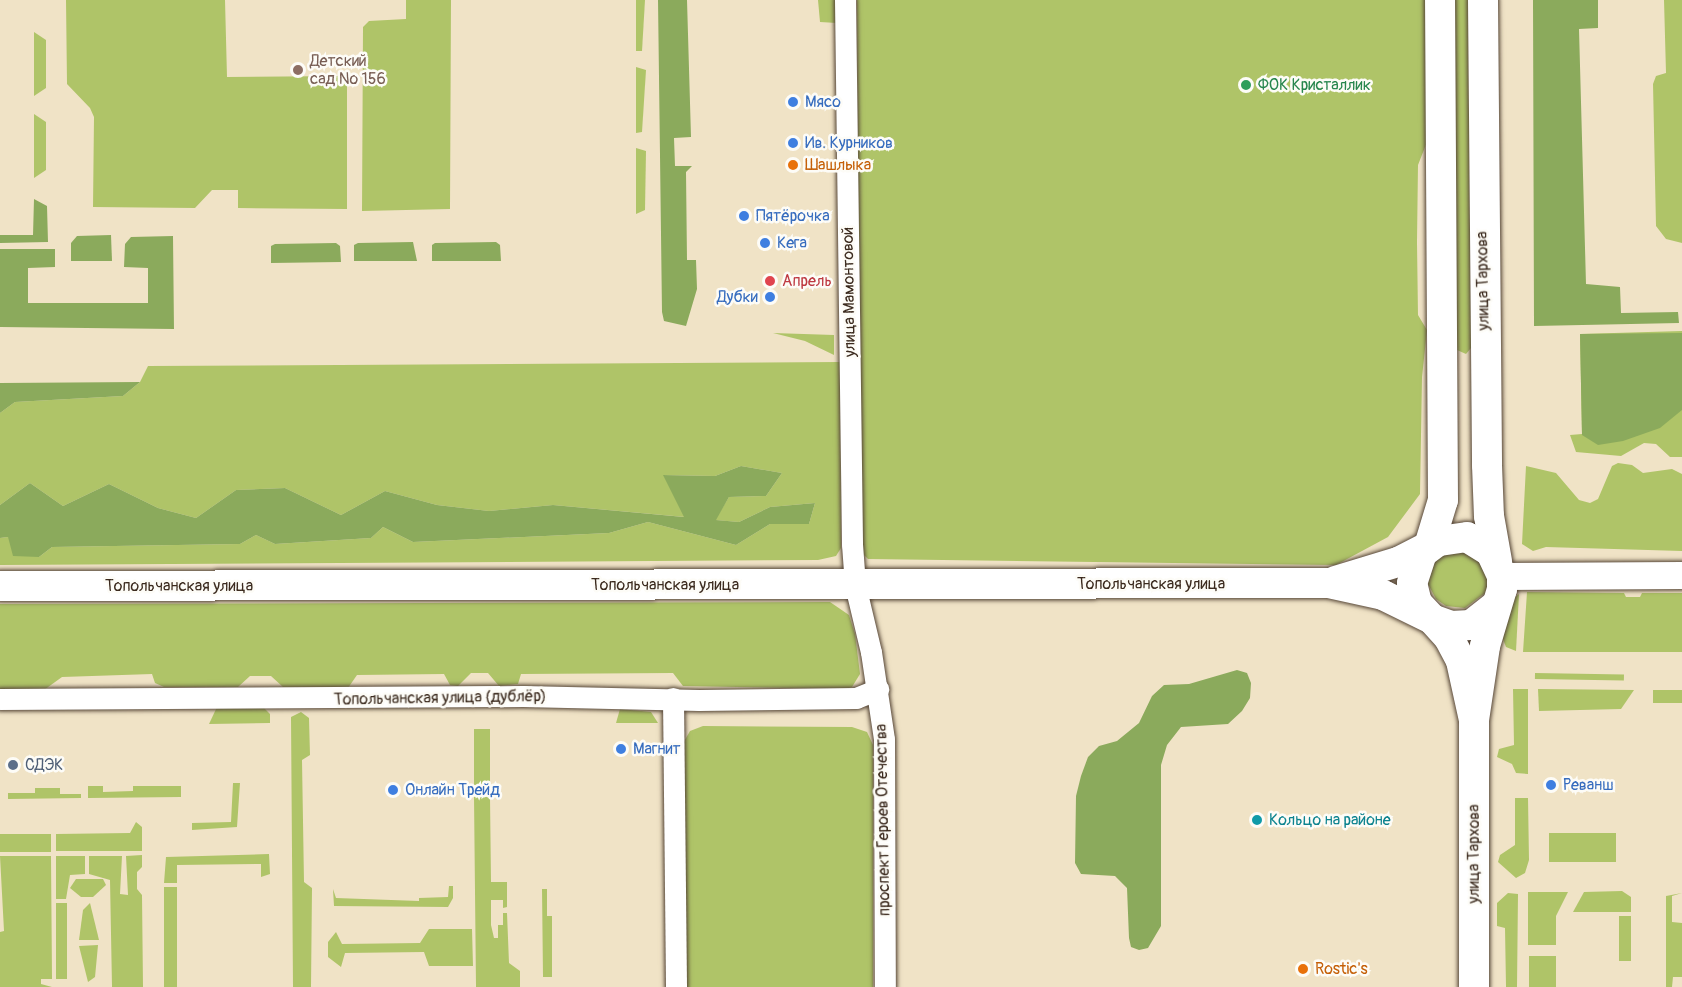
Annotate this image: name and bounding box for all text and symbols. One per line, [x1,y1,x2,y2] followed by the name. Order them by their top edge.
[310,51,386,89] place label: Детский сад № 156
[291,63,305,77] marker: Детский сад № 156
[1258,75,1371,95] place label: ФОК Кристаллик
[1239,78,1253,92] marker: ФОК Кристаллик
[805,92,841,112] place label: Мясо
[786,95,800,109] marker: Мясо
[805,133,893,153] place label: Ив. Курников
[786,136,800,150] marker: Ив. Курников
[805,155,871,175] place label: Шашлыка
[786,158,800,172] marker: Шашлыка
[756,206,830,226] place label: Пятёрочка
[737,209,751,223] marker: Пятёрочка
[838,227,860,357] street label: улица Мамонтовой
[1473,231,1493,331] street label: улица Тархова
[777,233,807,253] place label: Кега
[758,236,772,250] marker: Кега
[782,271,832,291] place label: Апрель
[763,274,777,288] marker: Апрель
[717,287,758,307] place label: Дубки
[763,290,777,304] marker: Дубки
[1077,574,1225,594] street label: Топольчанская улица
[591,575,739,595] street label: Топольчанская улица
[105,576,253,596] street label: Топольчанская улица
[334,687,546,709] street label: Топольчанская улица (дублёр)
[872,724,894,916] street label: проспект Героев Отечества
[633,739,681,759] place label: Магнит
[614,742,628,756] marker: Магнит
[25,755,63,775] place label: СДЭК
[6,758,20,772] marker: СДЭК
[1563,775,1613,795] place label: Реванш
[1544,778,1558,792] marker: Реванш
[405,780,500,800] place label: Онлайн Трейд
[386,783,400,797] marker: Онлайн Трейд
[1464,804,1484,904] street label: улица Тархова
[1269,810,1391,830] place label: Кольцо на районе
[1250,813,1264,827] marker: Кольцо на районе
[1315,959,1368,979] place label: Rostic's
[1296,962,1310,976] marker: Rostic's

